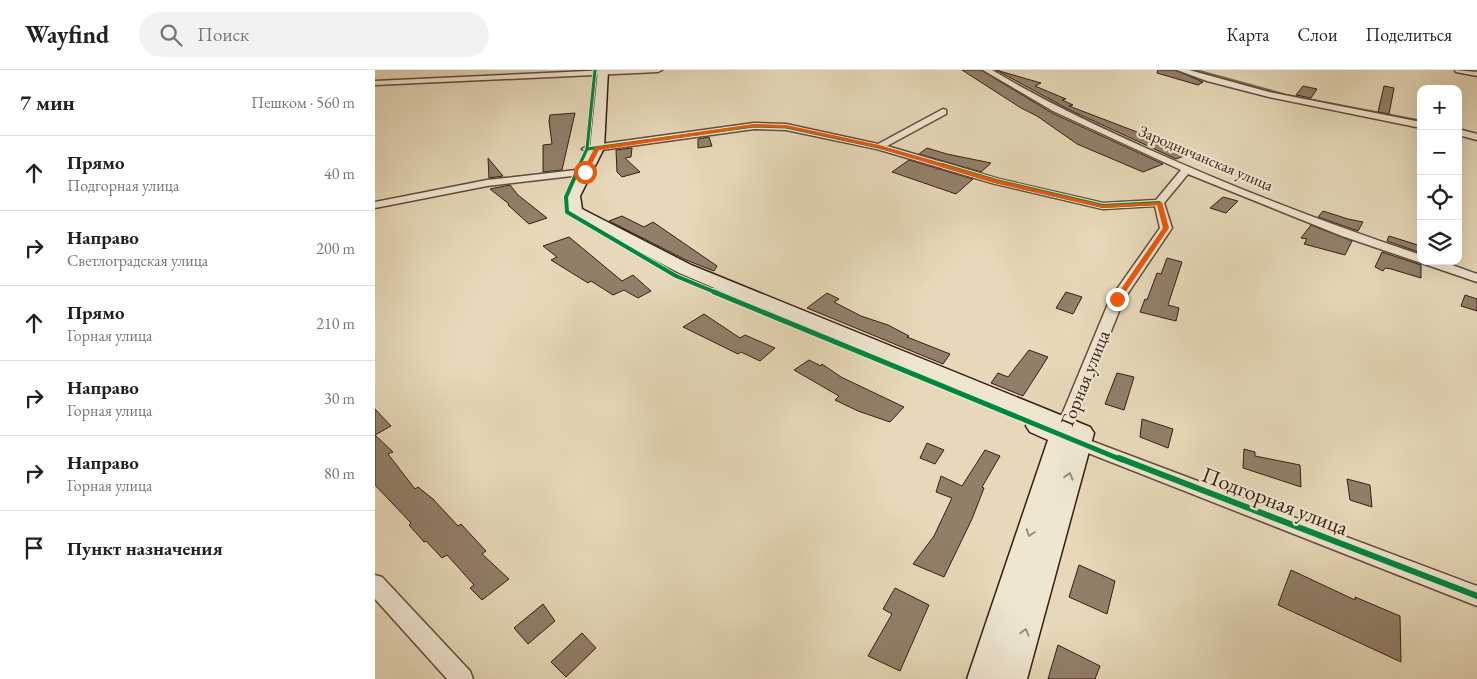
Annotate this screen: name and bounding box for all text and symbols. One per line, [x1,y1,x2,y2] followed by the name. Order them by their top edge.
[139,12,489,57] search box
[25,19,109,50] text: Wayfind
[157,21,185,49] icon: search
[197,22,249,47] text: Поиск
[1227,23,1270,46] text: Карта
[1298,23,1337,46] text: Слои
[1365,23,1452,46] text: Поделиться
[1417,85,1462,265] map controls
[1417,85,1462,130] button: +
[20,89,75,116] text: 7 мин
[251,92,355,113] text: Пешком · 560 m
[1136,120,1277,196] street label: Зародничанская улица
[1417,130,1462,175] button: −
[67,150,125,175] text: Прямо
[20,159,48,187] icon: ahead
[574,161,597,184] route start
[324,163,355,184] text: 40 m
[67,175,179,196] text: Подгорная улица
[1417,175,1462,220] button: locate
[1417,220,1462,265] button: layers
[67,225,139,250] text: Направо
[20,234,48,262] icon: right
[316,238,355,259] text: 200 m
[67,250,208,271] text: Светлоградская улица
[1106,288,1129,311] route end
[67,300,125,325] text: Прямо
[20,309,48,337] icon: ahead
[316,313,355,334] text: 210 m
[67,325,153,346] text: Горная улица
[1054,326,1116,430] street label: Горная улица
[67,375,139,400] text: Направо
[20,384,48,412] icon: right
[324,388,355,409] text: 30 m
[67,400,153,421] text: Горная улица
[67,450,139,475] text: Направо
[20,459,48,487] icon: right
[1198,460,1353,542] street label: Подгорная улица
[324,463,355,484] text: 80 m
[1064,472,1074,481] one-way arrow
[67,475,153,496] text: Горная улица
[1026,528,1036,536] one-way arrow
[20,534,48,562] icon: arrive
[67,536,223,561] text: Пункт назначения
[1019,629,1029,637] one-way arrow

